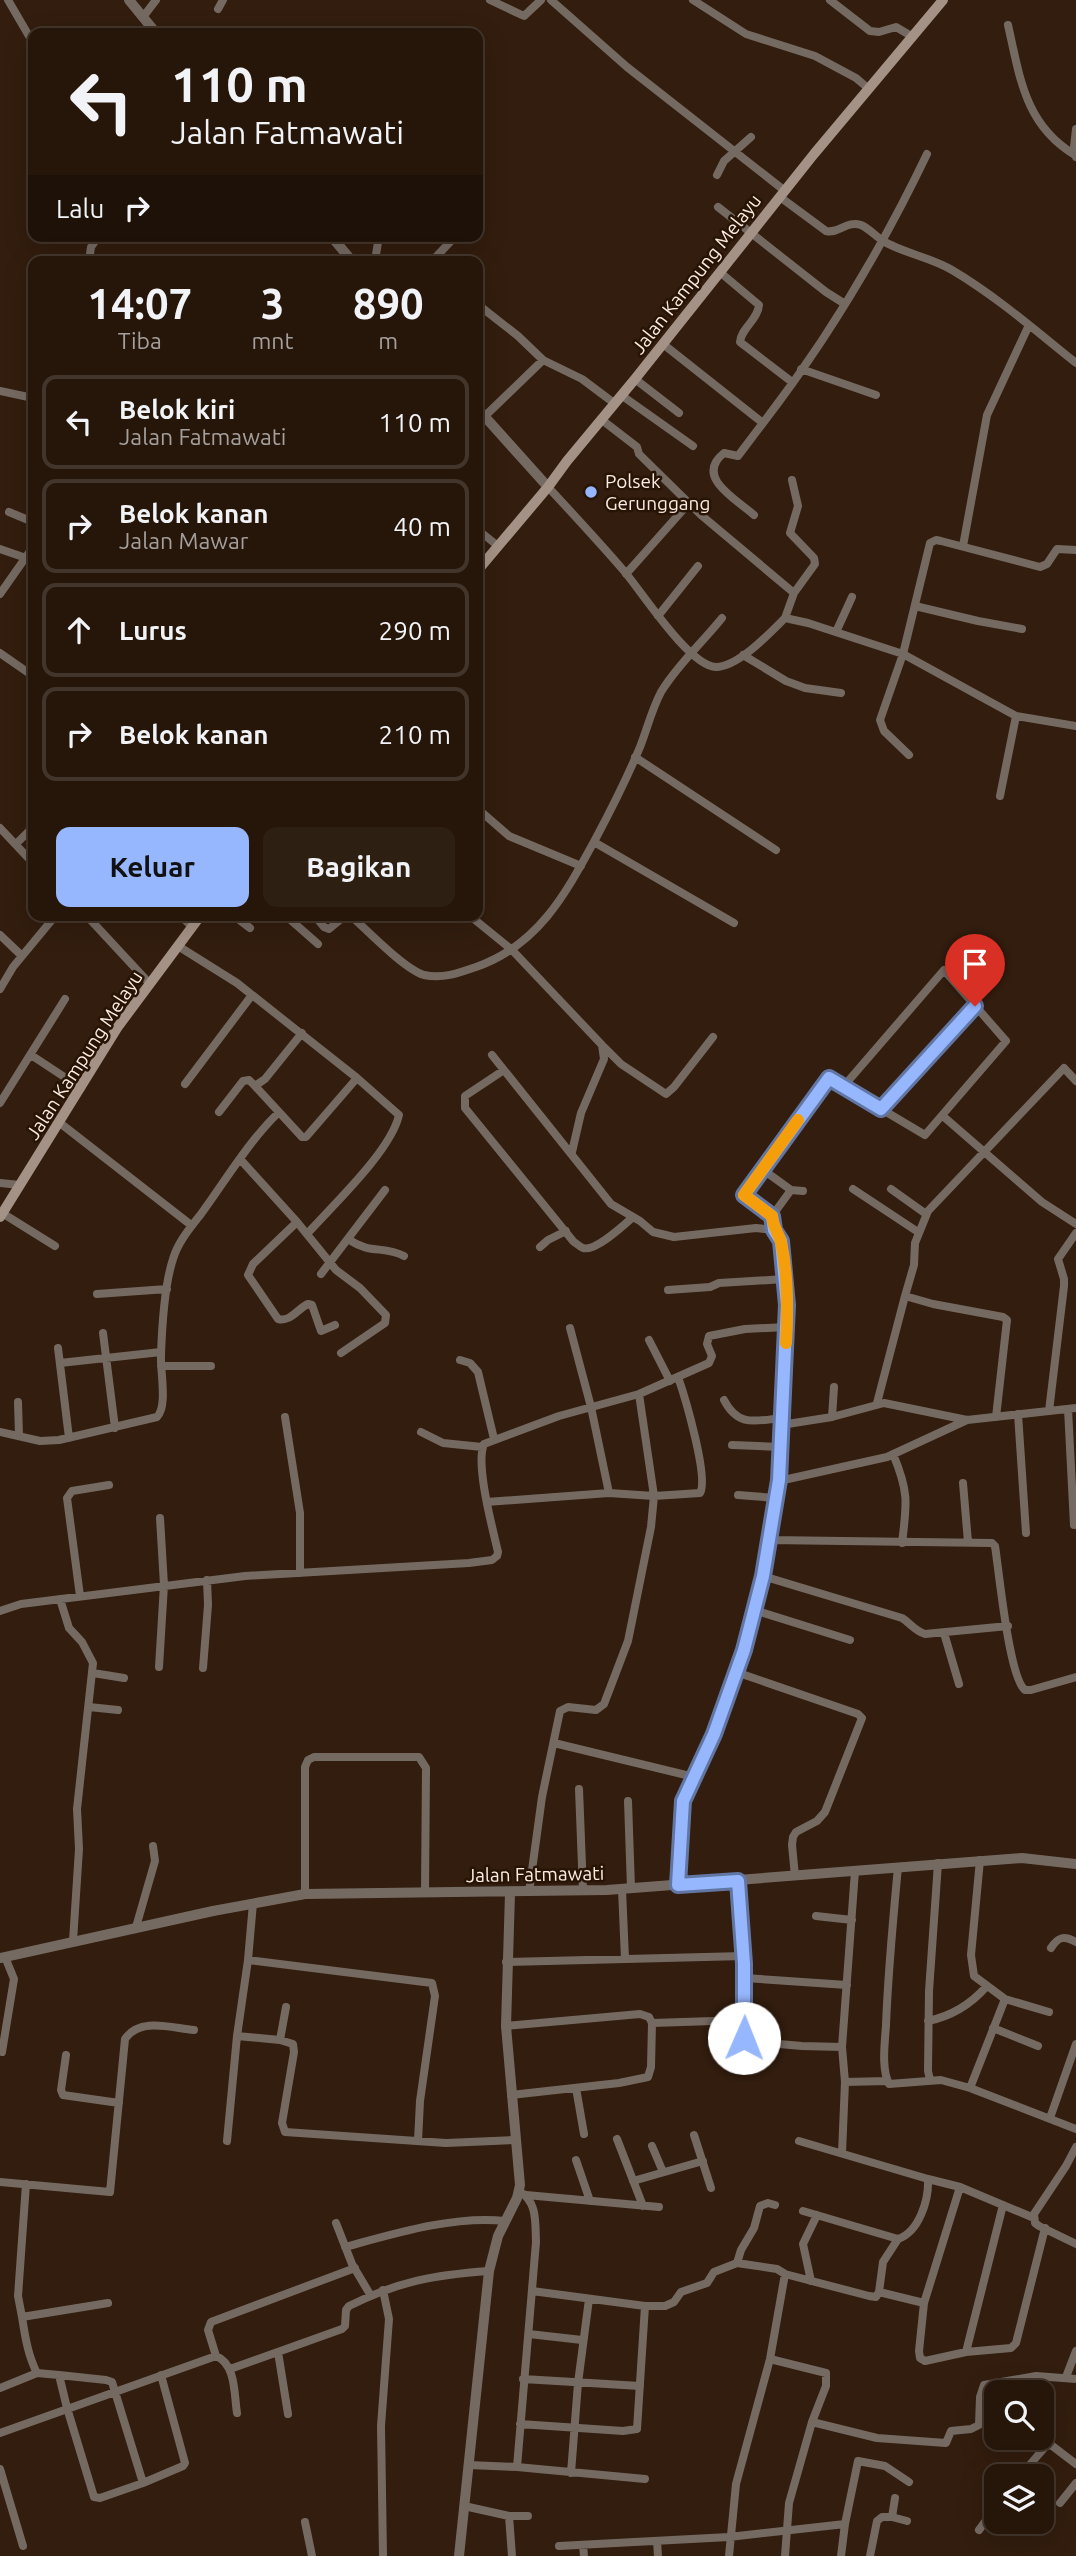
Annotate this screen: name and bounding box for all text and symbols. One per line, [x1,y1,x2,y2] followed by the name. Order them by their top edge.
[56,56,147,147] icon: left
[171,56,308,111] text: 110 m
[171,114,404,150] text: Jalan Fatmawati
[118,189,156,227] icon: right
[627,190,765,358] street label: Jalan Kampung Melayu
[56,194,104,223] text: Lalu
[87,280,192,327] text: 14:07
[261,280,284,327] text: 3
[353,280,424,327] text: 890
[118,328,162,353] text: Tiba
[251,328,294,353] text: mnt
[378,328,398,353] text: m
[119,395,235,424] text: Belok kiri
[60,403,98,441] icon: left
[379,408,451,437] text: 110 m
[119,424,286,449] text: Jalan Fatmawati
[605,470,710,514] place label: Polsek Gerunggang
[583,484,599,500] marker: Polsek Gerunggang
[119,499,269,528] text: Belok kanan
[60,507,98,545] icon: right
[393,512,451,541] text: 40 m
[119,528,249,553] text: Jalan Mawar
[60,611,98,649] icon: ahead
[119,616,187,645] text: Lurus
[379,616,451,645] text: 290 m
[60,715,98,753] icon: right
[119,720,269,749] text: Belok kanan
[379,720,451,749] text: 210 m
[56,827,249,907] button: Keluar
[263,827,455,907] button: Bagikan
[945,934,1005,1006] pin
[956,945,994,983] icon: arrive
[21,967,147,1143] street label: Jalan Kampung Melayu
[466,1862,604,1886] street label: Jalan Fatmawati
[707,2001,781,2075] position arrow
[984,2380,1054,2534] map controls
[984,2380,1054,2450] button: search
[984,2464,1054,2534] button: layers

